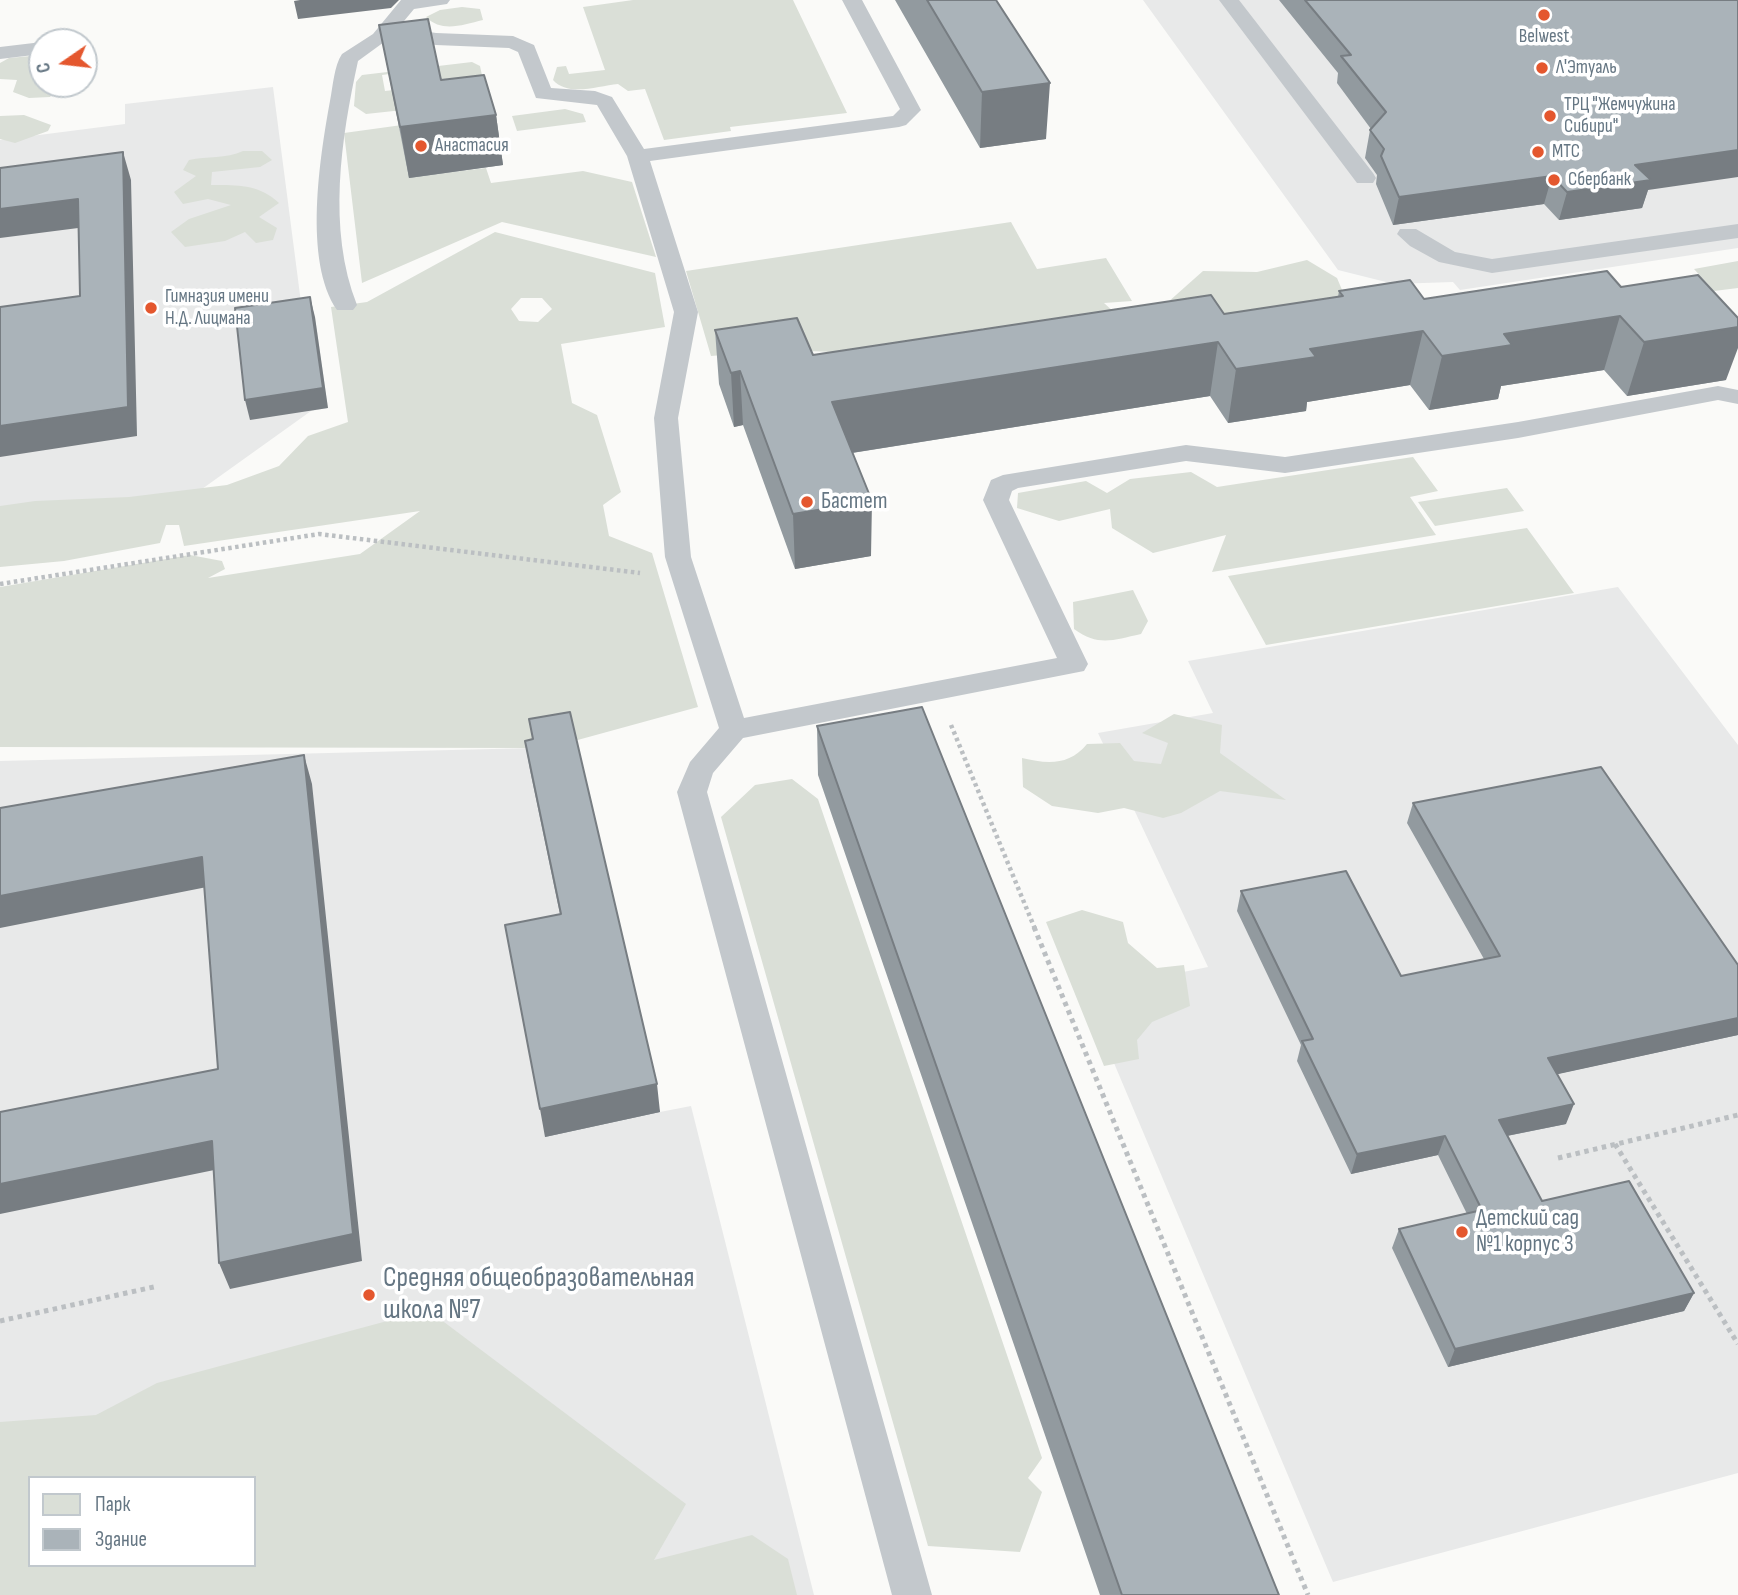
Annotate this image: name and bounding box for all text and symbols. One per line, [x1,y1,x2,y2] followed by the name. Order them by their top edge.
[1536,7,1552,23] marker: Belwest
[1519,26,1569,48] place label: Belwest
[28,28,98,98] north arrow
[1556,57,1617,79] place label: Л'Этуаль
[32,60,56,75] text: С
[1534,60,1550,76] marker: Л'Этуаль
[1564,94,1675,138] place label: ТРЦ "Жемчужина Сибири"
[1542,108,1558,124] marker: ТРЦ "Жемчужина Сибири"
[435,135,509,157] place label: Анастасия
[413,138,429,154] marker: Анастасия
[1552,141,1580,163] place label: МТС
[1530,144,1546,160] marker: МТС
[1568,169,1631,191] place label: Сбербанк
[1546,172,1562,188] marker: Сбербанк
[165,286,269,330] place label: Гимназия имени Н.Д. Лицмана
[143,300,159,316] marker: Гимназия имени Н.Д. Лицмана
[821,488,888,516] place label: Бастет
[799,494,815,510] marker: Бастет
[1476,1205,1579,1259] place label: Детский сад №1 корпус 3
[1454,1224,1470,1240] marker: Детский сад №1 корпус 3
[383,1262,694,1328] place label: Средняя общеобразовательная школа №7
[361,1287,377,1303] marker: Средняя общеобразовательная школа №7
[28,1476,256,1567] legend
[95,1492,130,1517] text: Парк
[95,1527,147,1552] text: Здание

